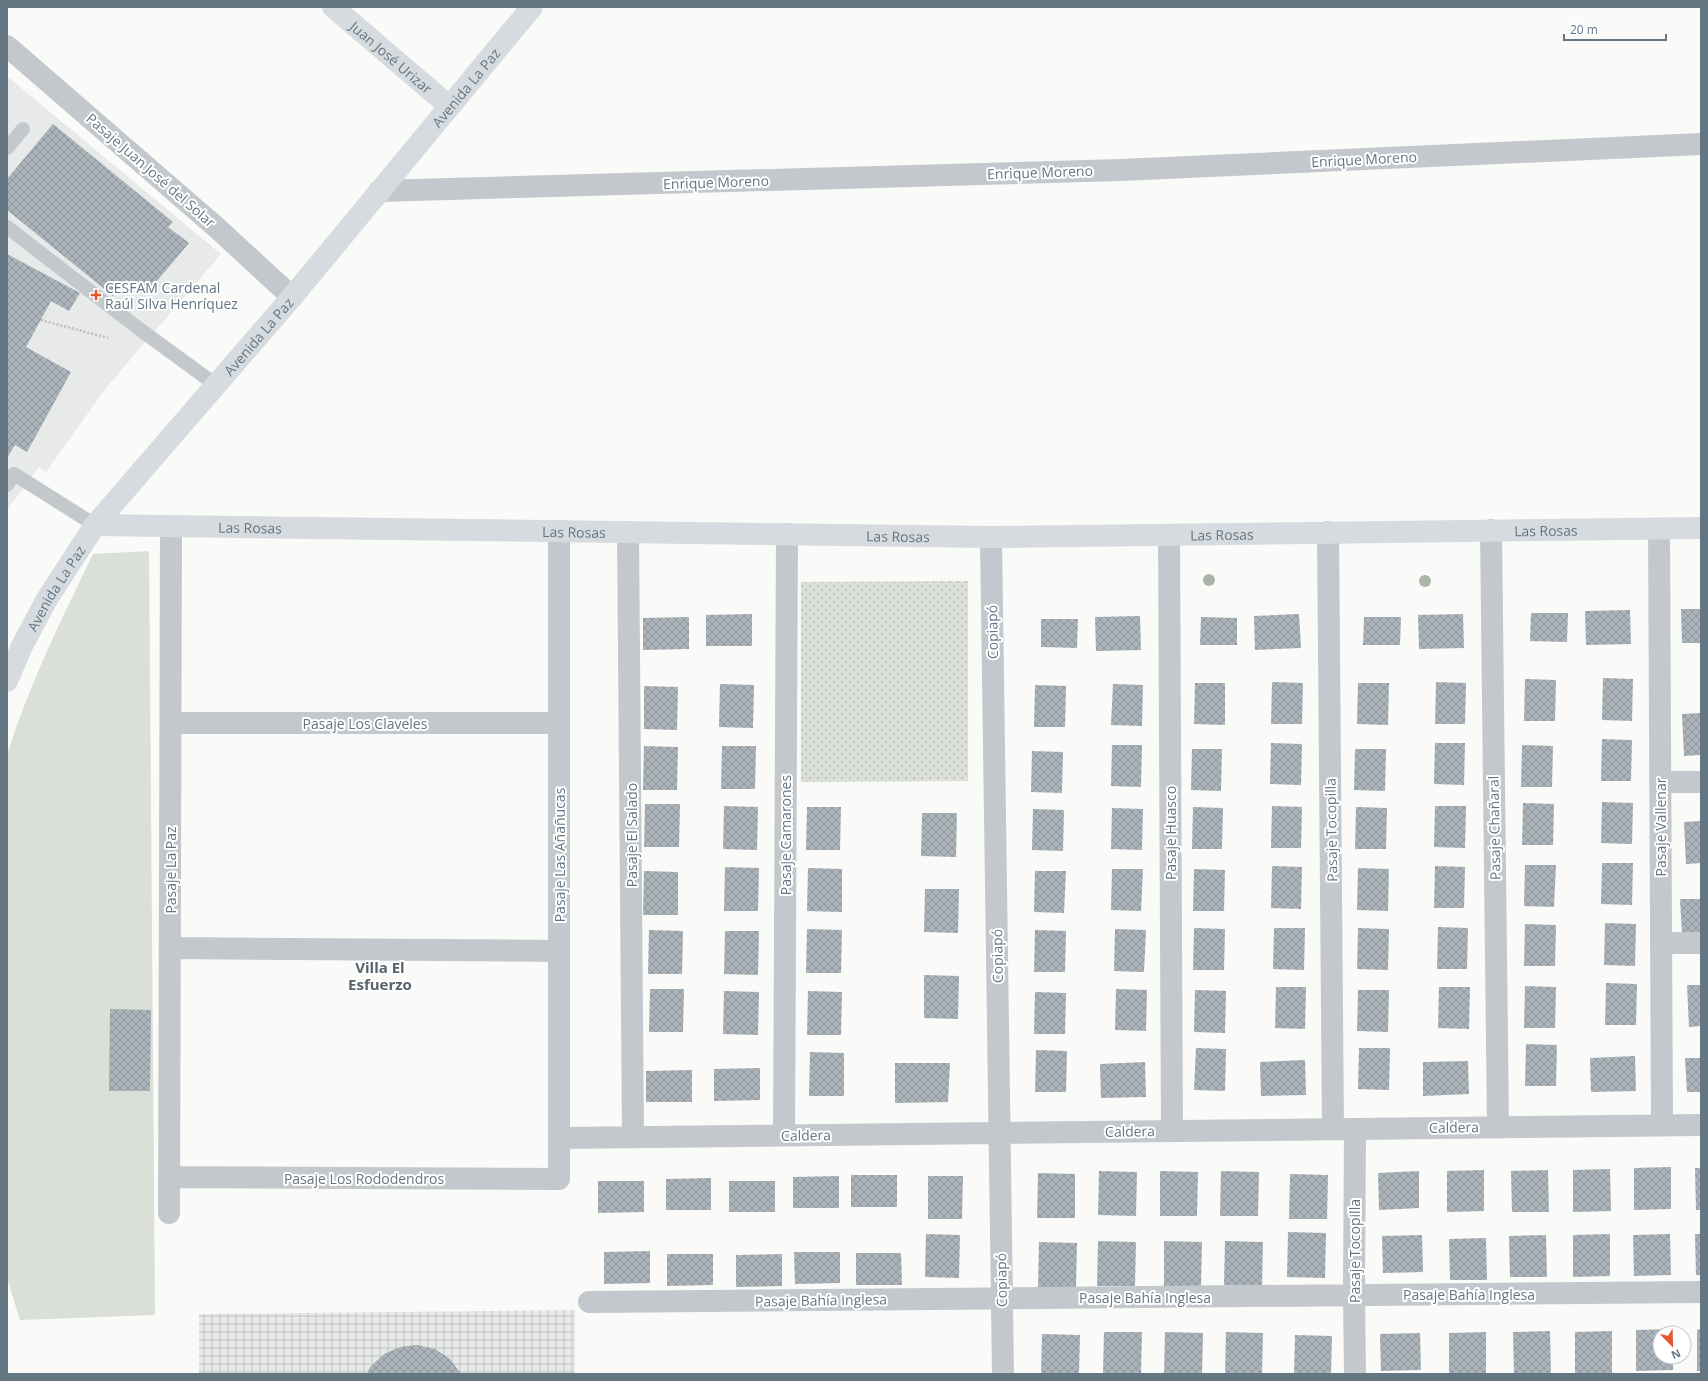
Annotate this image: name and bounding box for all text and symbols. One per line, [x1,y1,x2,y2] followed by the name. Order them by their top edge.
[345,15,437,98] street label: Juan José Urizar
[1564,16,1666,42] scale bar
[1570,21,1598,38] text: 20 m
[427,43,504,131] street label: Avenida La Paz
[82,109,220,232] street label: Pasaje Juan José del Solar
[1311,147,1417,171] street label: Enrique Moreno
[987,161,1093,183] street label: Enrique Moreno
[663,171,769,193] street label: Enrique Moreno
[105,278,238,313] place label: CESFAM Cardenal Raúl Silva Henríquez
[90,289,102,301] marker: CESFAM Cardenal Raúl Silva Henríquez
[219,293,297,379] street label: Avenida La Paz
[218,517,282,537] street label: Las Rosas
[1514,520,1578,540] street label: Las Rosas
[542,521,606,541] street label: Las Rosas
[1190,524,1254,544] street label: Las Rosas
[866,526,930,546] street label: Las Rosas
[22,541,89,634] street label: Avenida La Paz
[982,605,1002,659] street label: Copiapó
[303,714,428,733] street label: Pasaje Los Claveles
[776,775,795,895] street label: Pasaje Camarones
[1484,776,1504,880] street label: Pasaje Chañaral
[1651,777,1670,876] street label: Pasaje Vallenar
[1321,778,1341,882] street label: Pasaje Tocopilla
[622,783,641,887] street label: Pasaje El Salado
[1161,786,1180,880] street label: Pasaje Huasco
[550,787,569,922] street label: Pasaje Las Añañucas
[161,826,180,914] street label: Pasaje La Paz
[987,929,1007,983] street label: Copiapó
[348,957,412,994] district label: Villa El Esfuerzo
[1429,1117,1479,1137] street label: Caldera
[1105,1121,1155,1141] street label: Caldera
[781,1125,831,1145] street label: Caldera
[284,1169,444,1188] street label: Pasaje Los Rododendros
[1345,1199,1364,1303] street label: Pasaje Tocopilla
[991,1253,1011,1307] street label: Copiapó
[1403,1285,1535,1304] street label: Pasaje Bahía Inglesa
[1079,1288,1211,1307] street label: Pasaje Bahía Inglesa
[755,1289,887,1311] street label: Pasaje Bahía Inglesa
[1652,1325,1692,1365] north arrow
[1669,1346,1683,1363] text: N

